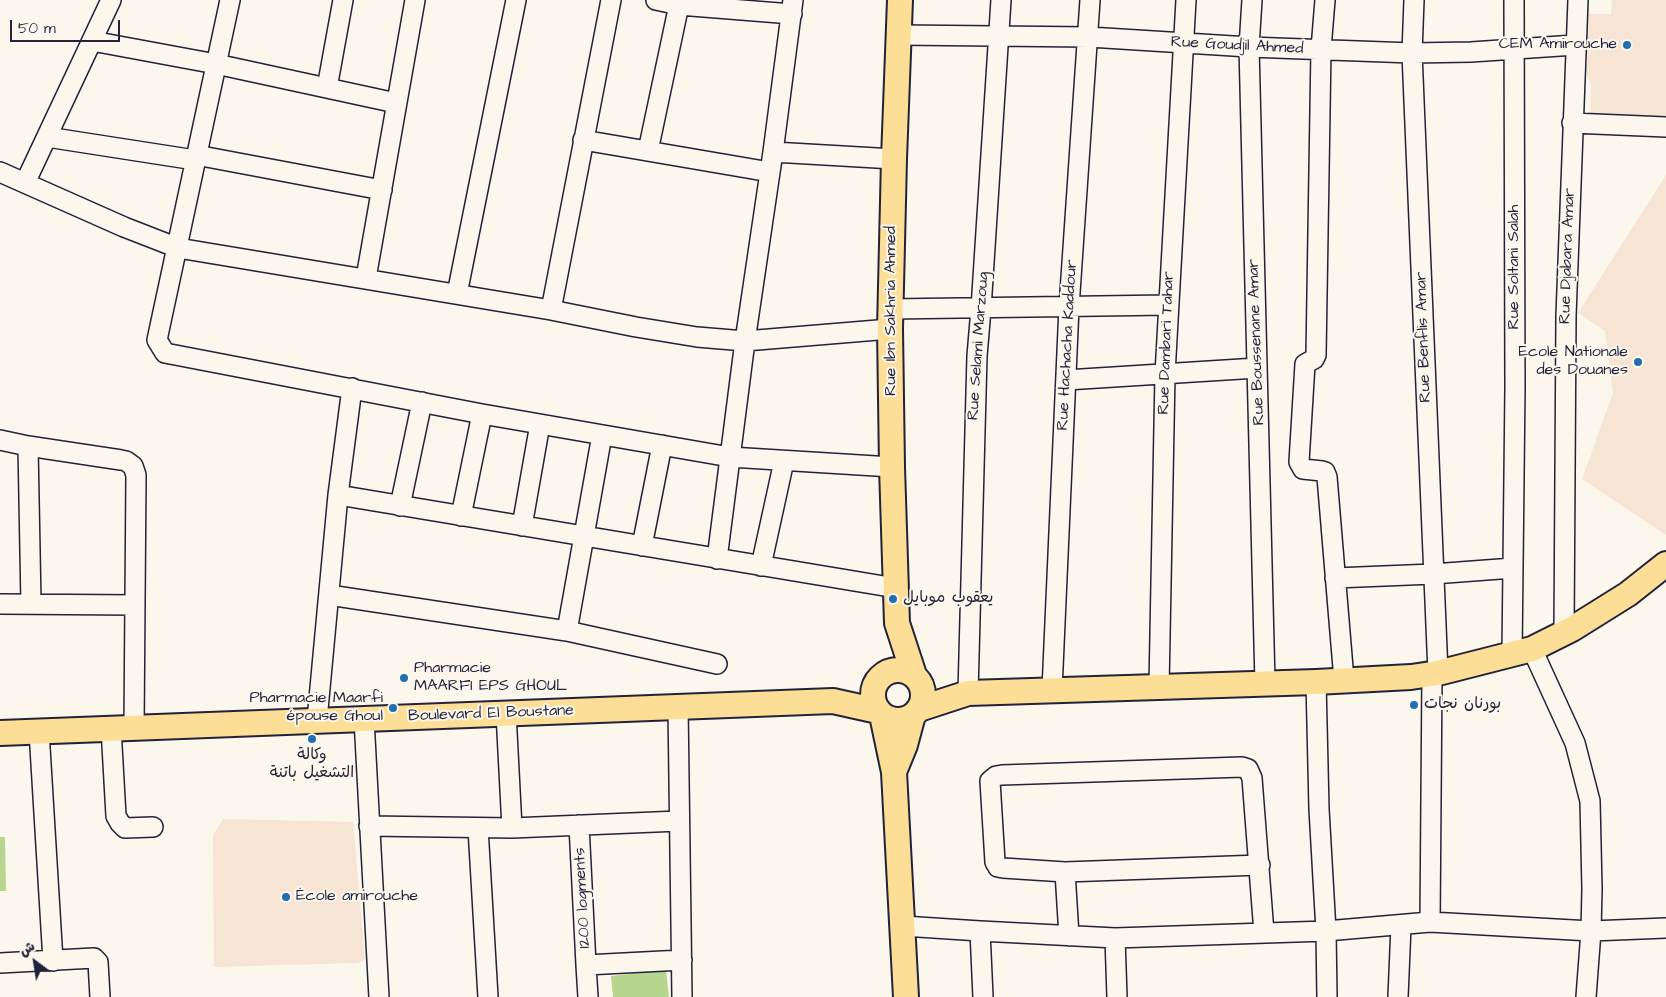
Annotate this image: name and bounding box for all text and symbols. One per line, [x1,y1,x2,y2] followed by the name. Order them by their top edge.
[12,10,122,42] scale bar
[18,18,56,39] text: 50 m
[1170,33,1304,59] street label: Rue Goudjil Ahmed
[1499,35,1617,55] place label: CEM Amirouche
[1621,39,1633,51] marker: CEM Amirouche
[1556,188,1580,324] street label: Rue Djabara Amar
[1505,205,1525,329] street label: Rue Soltani Salah
[882,226,902,396] street label: Rue Ibn Sakhria Ahmed
[1244,258,1270,426] street label: Rue Boussenane Amar
[1054,259,1082,431] street label: Rue Hachacha Kaddour
[964,271,994,421] street label: Rue Selami Marzoug
[1155,271,1179,415] street label: Rue Dambari Tahar
[1412,271,1436,403] street label: Rue Benflis Amar
[1518,343,1628,381] place label: Ecole Nationale des Douanes
[1632,356,1644,368] marker: Ecole Nationale des Douanes
[903,589,993,609] place label: يعقوب موبايل
[887,593,899,605] marker: يعقوب موبايل
[414,659,567,697] place label: Pharmacie MAARFI EPS GHOUL
[398,672,410,684] marker: Pharmacie MAARFI EPS GHOUL
[249,689,383,727] place label: Pharmacie Maarfi épouse Ghoul
[1424,695,1501,715] place label: بورنان نجات
[1408,699,1420,711] marker: بورنان نجات
[387,702,399,714] marker: Pharmacie Maarfi épouse Ghoul
[408,702,574,726] street label: Boulevard El Boustane
[306,733,318,745] marker: وكالة التشغيل باتنة
[270,746,354,784] place label: وكالة التشغيل باتنة
[571,847,595,949] street label: 1200 logments
[296,887,418,907] place label: École amirouche
[280,891,292,903] marker: École amirouche
[10,937,60,987] north arrow
[16,937,39,962] text: ش

